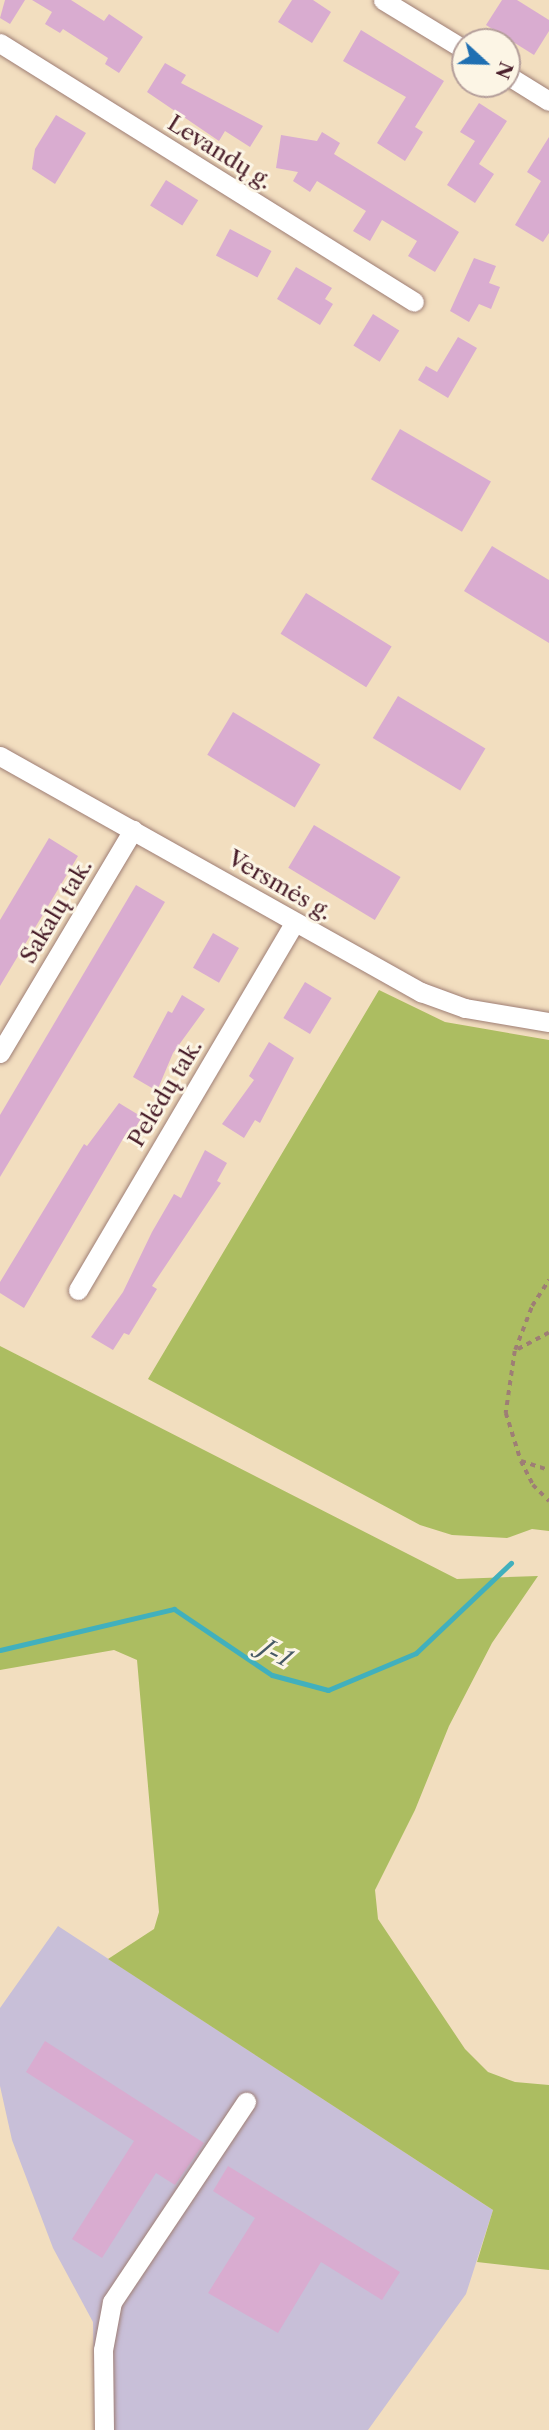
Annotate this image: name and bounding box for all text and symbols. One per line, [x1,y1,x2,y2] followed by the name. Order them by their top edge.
[451,28,521,98] north arrow
[490,58,518,82] text: N
[163,109,277,195] street label: Levandų g.
[223,844,337,926] street label: Versmės g.
[14,854,98,968] street label: Sakalų tak.
[122,1034,208,1152] street label: Pelėdų tak.
[255,1633,297,1673] water label: J-1

